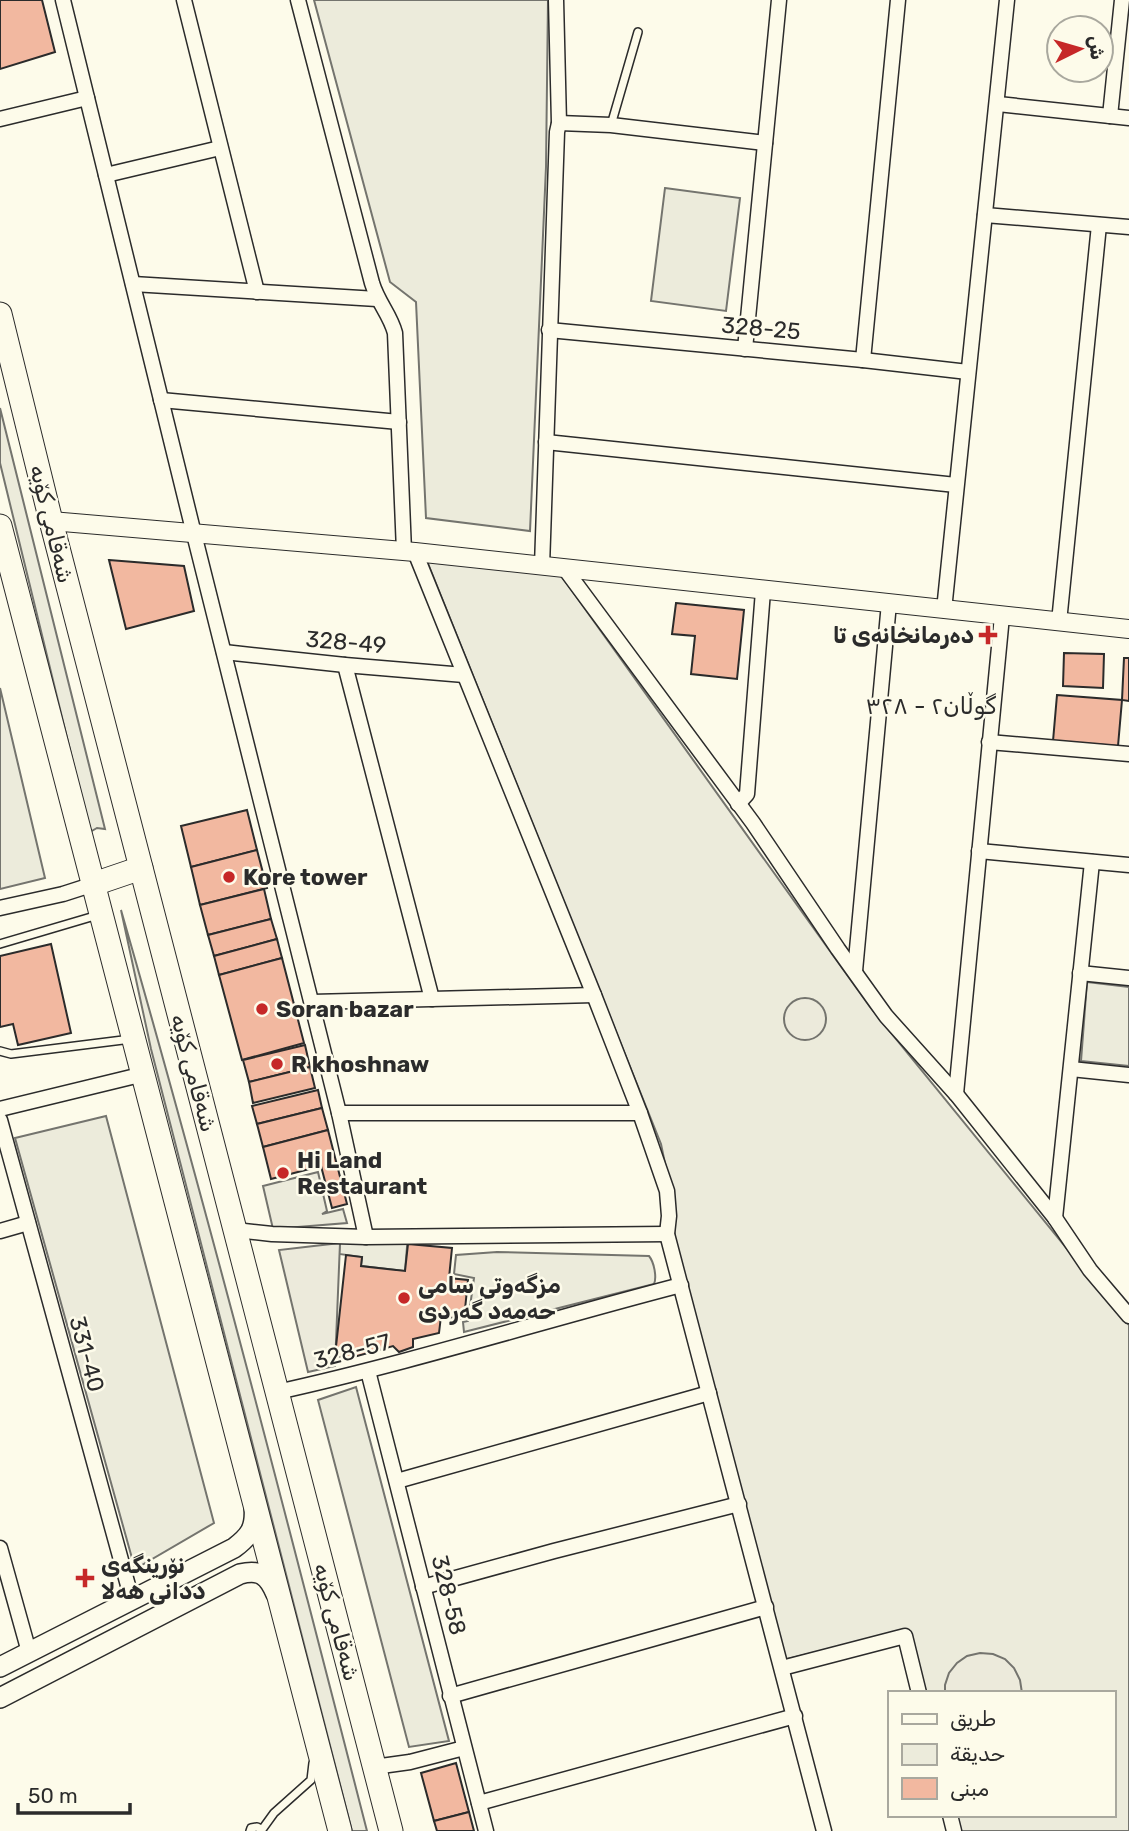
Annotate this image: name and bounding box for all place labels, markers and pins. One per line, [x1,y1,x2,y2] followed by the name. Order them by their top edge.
[833,621,974,649] place label: دەرمانخانەی تا
[980,627,996,643] marker: دەرمانخانەی تا
[243,863,368,891] place label: Kore tower
[221,869,237,885] marker: Kore tower
[276,995,414,1023] place label: Soran bazar
[254,1001,270,1017] marker: Soran bazar
[291,1050,429,1078] place label: R khoshnaw
[269,1056,285,1072] marker: R khoshnaw
[297,1146,428,1200] place label: Hi Land Restaurant
[275,1165,291,1181] marker: Hi Land Restaurant
[418,1271,561,1325] place label: مزگەوتی سامی حەمەد گەردی
[396,1290,412,1306] marker: مزگەوتی سامی حەمەد گەردی
[101,1551,205,1605] place label: نۆرینگەی ددانی هەلا
[75,1568,95,1588] marker: نۆرینگەی ددانی هەلا

